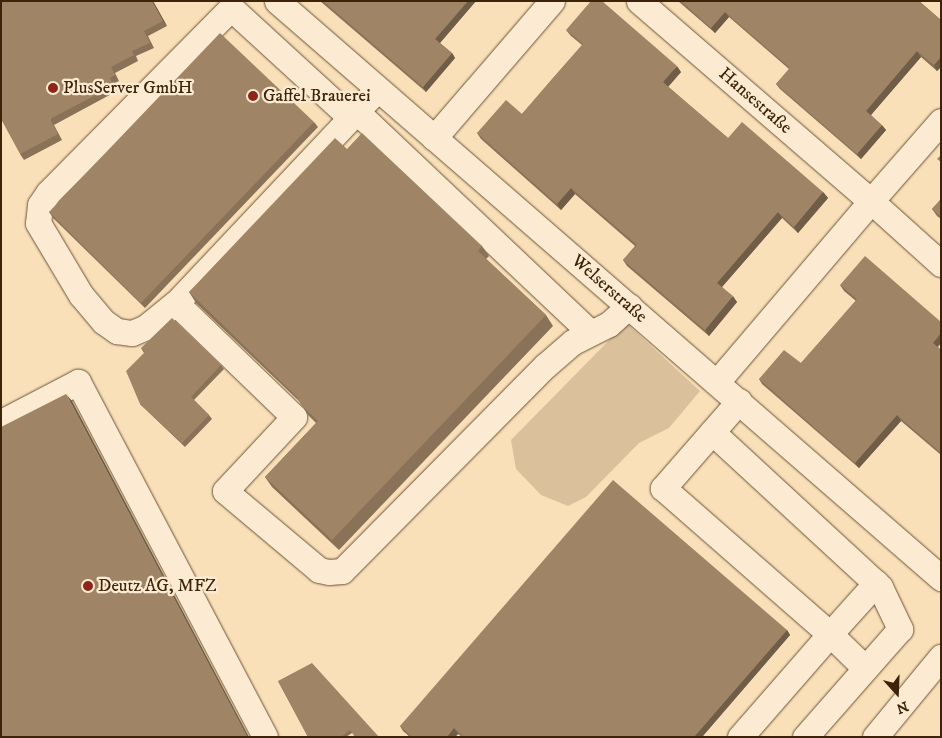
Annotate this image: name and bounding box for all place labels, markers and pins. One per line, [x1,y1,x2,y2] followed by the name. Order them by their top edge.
[63,77,193,99] place label: PlusServer GmbH
[47,82,59,94] marker: PlusServer GmbH
[263,85,371,107] place label: Gaffel Brauerei
[247,90,259,102] marker: Gaffel Brauerei
[98,575,216,597] place label: Deutz AG, MFZ
[82,580,94,592] marker: Deutz AG, MFZ

